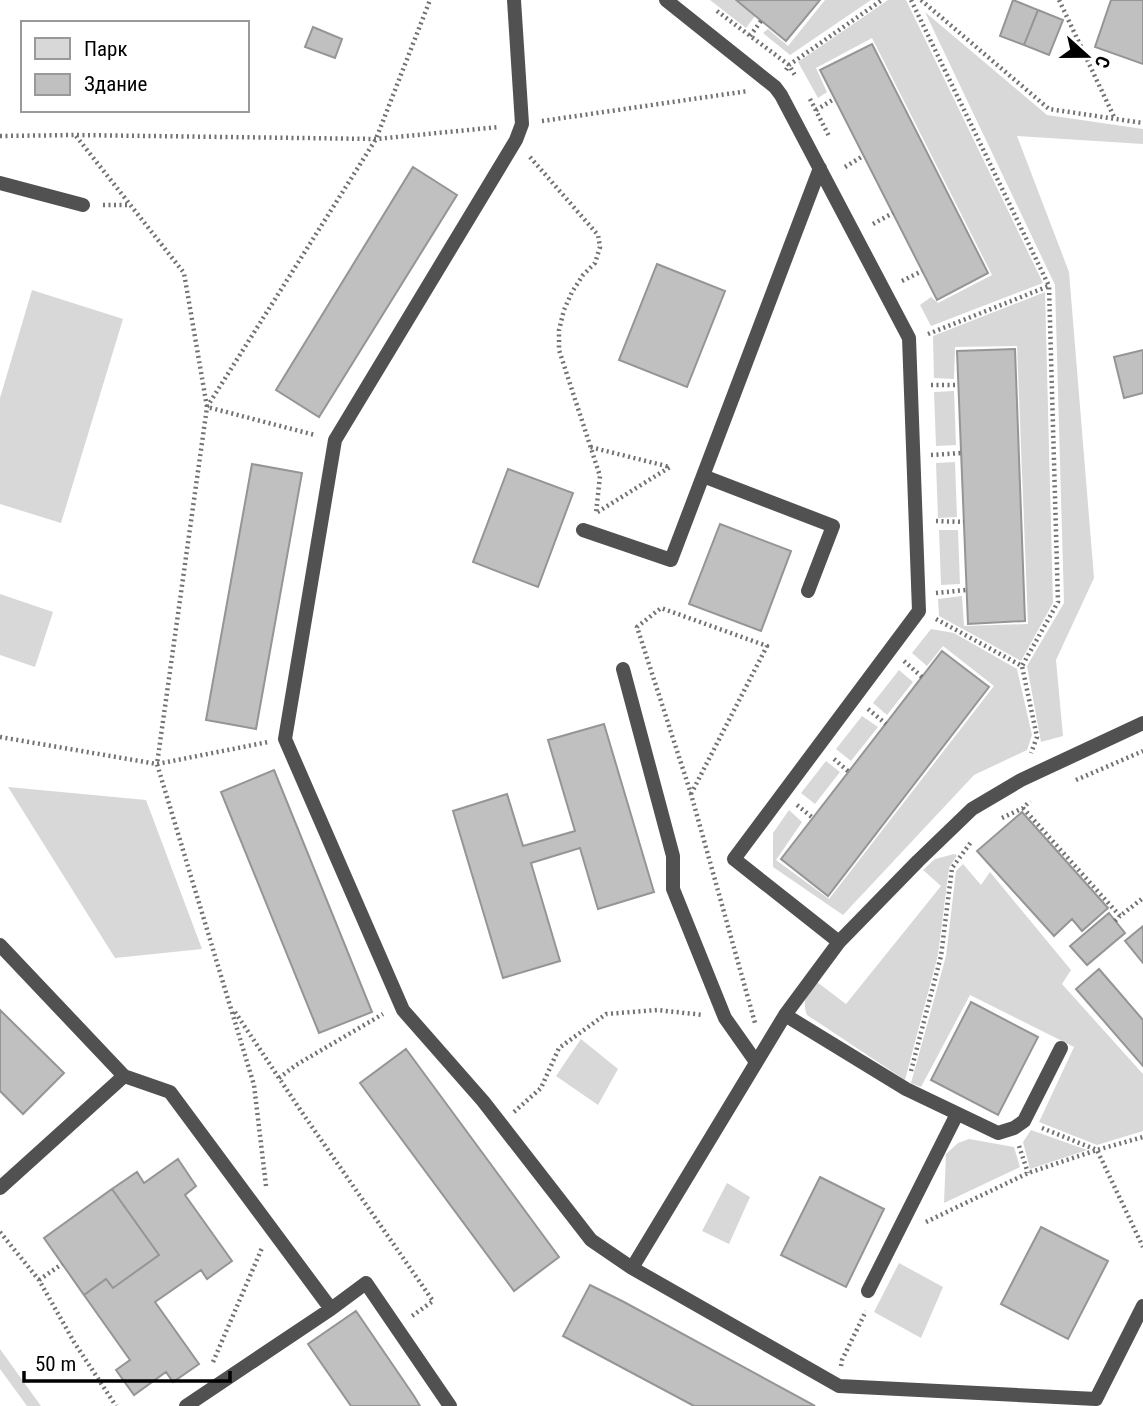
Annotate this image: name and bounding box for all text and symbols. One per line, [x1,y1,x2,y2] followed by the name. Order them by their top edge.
[21,21,248,112] legend
[1052,21,1122,91] north arrow
[84,37,128,61] text: Парк
[1090,53,1115,71] text: С
[84,72,148,96] text: Здание
[24,1340,231,1384] scale bar
[35,1352,76,1376] text: 50 m

